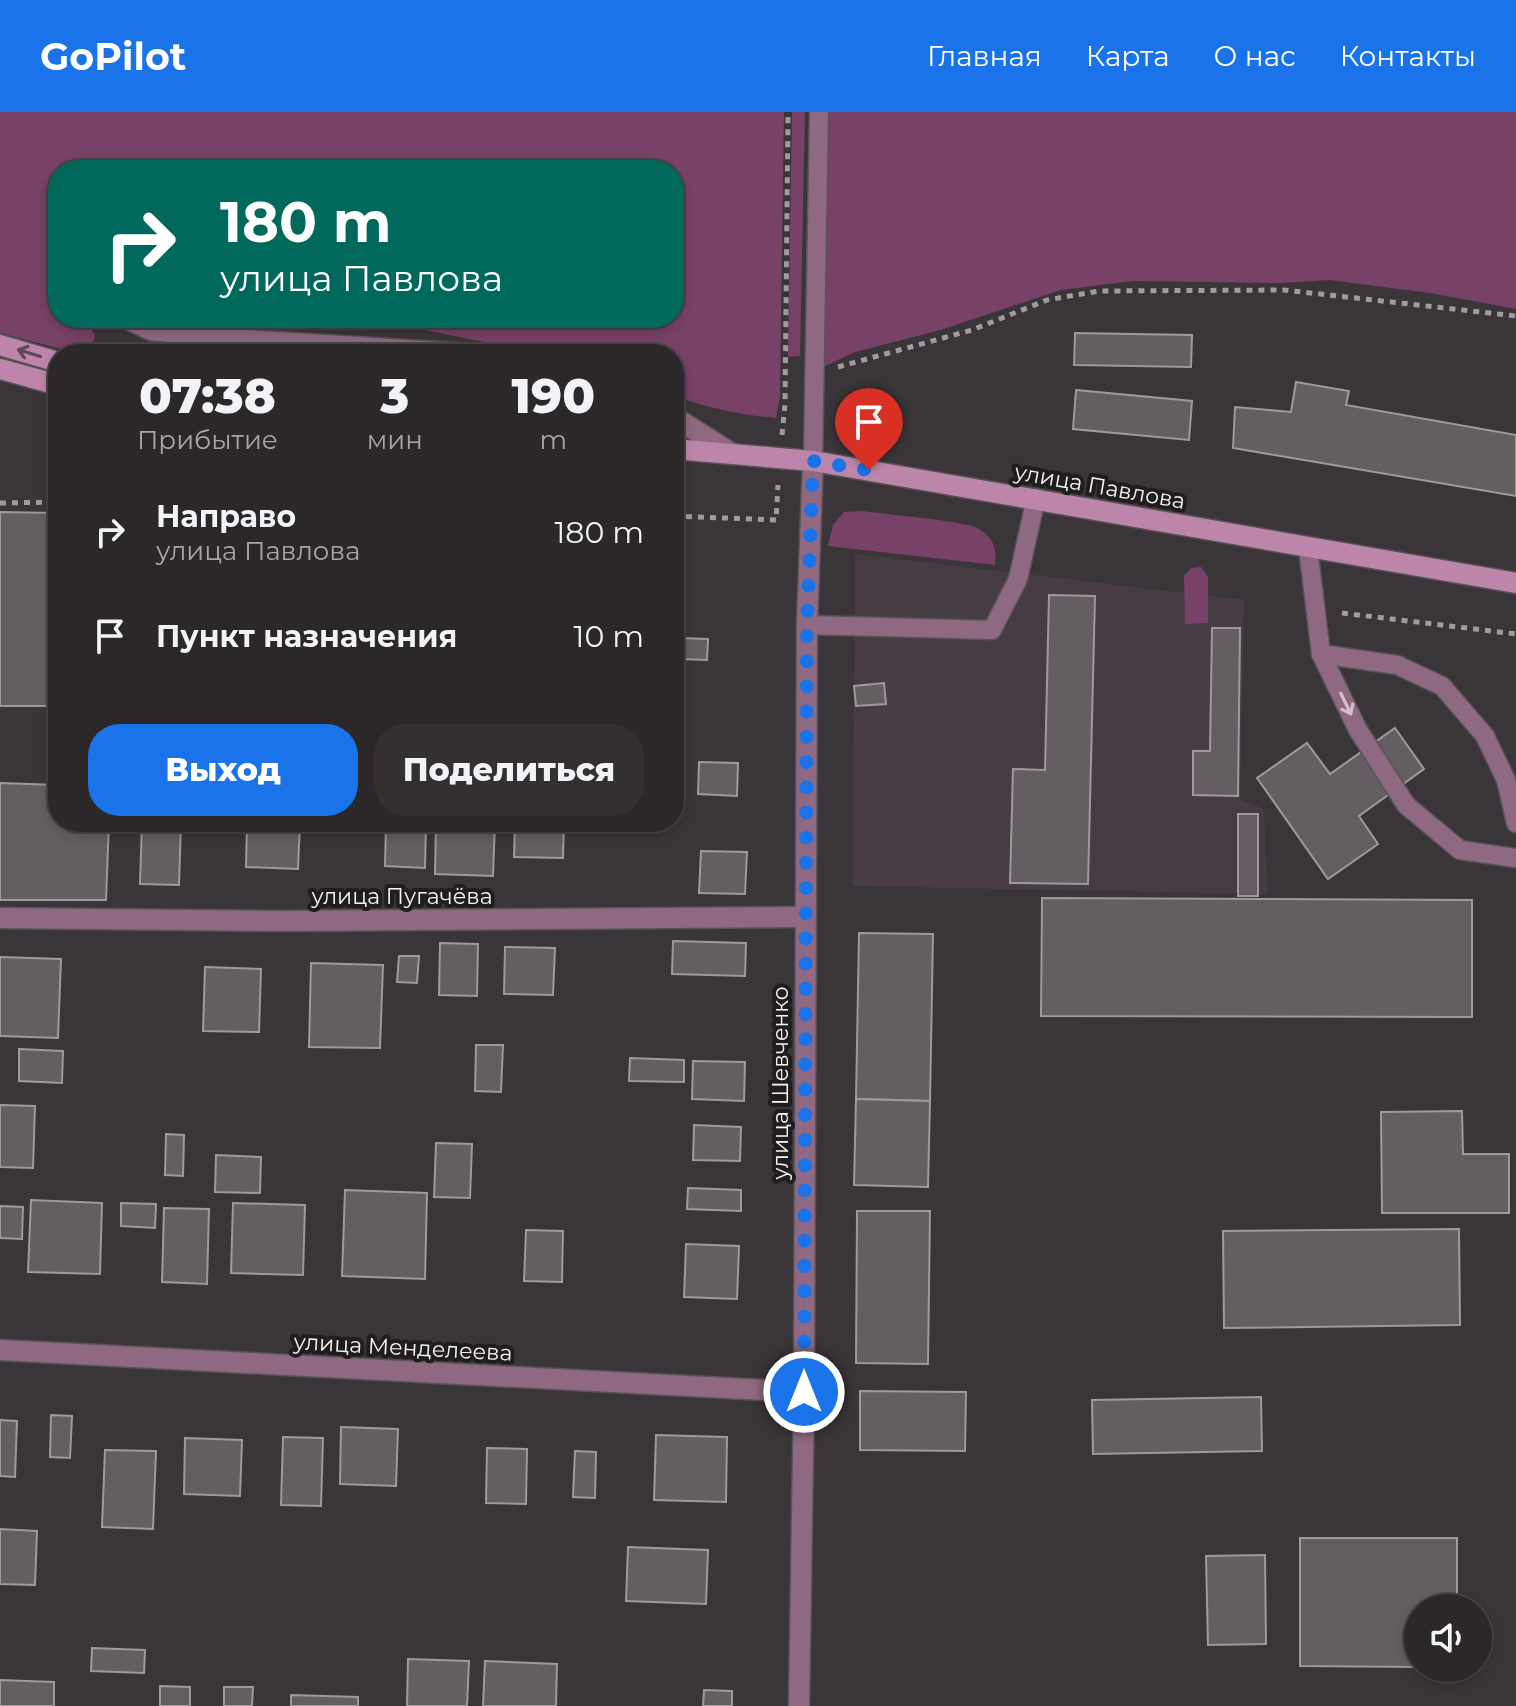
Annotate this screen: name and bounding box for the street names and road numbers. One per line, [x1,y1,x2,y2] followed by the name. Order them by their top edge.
[1011,458,1187,515] street label: улица Павлова
[310,883,493,910] street label: улица Пугачёва
[767,986,794,1181] street label: улица Шевченко
[292,1328,513,1367] street label: улица Менделеева

